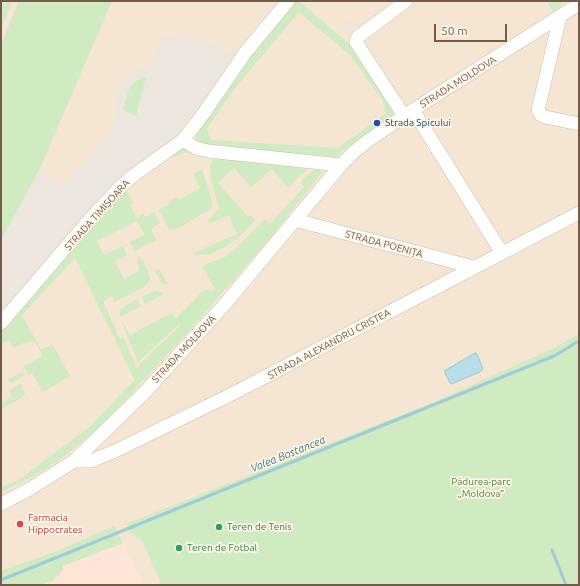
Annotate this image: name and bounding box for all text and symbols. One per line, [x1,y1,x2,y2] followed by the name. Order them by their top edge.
[436,16,509,42] scale bar
[441,24,468,37] text: 50 m
[417,54,499,110] street label: STRADA MOLDOVA
[385,117,451,129] place label: Strada Spicului
[372,118,382,128] marker: Strada Spicului
[62,177,132,253] street label: STRADA TIMIȘOARA
[344,228,424,260] street label: STRADA POENIȚA
[266,306,392,382] street label: STRADA ALEXANDRU CRISTEA
[150,313,218,385] street label: STRADA MOLDOVA
[249,433,327,475] water label: Valea Bostancea
[451,476,511,500] park label: Pădurea-parc „Moldova”
[28,512,82,536] place label: Farmacia Hippocrates
[15,519,25,529] marker: Farmacia Hippocrates
[227,521,292,533] place label: Teren de Tenis
[214,522,224,532] marker: Teren de Tenis
[187,542,257,554] place label: Teren de Fotbal
[174,543,184,553] marker: Teren de Fotbal

